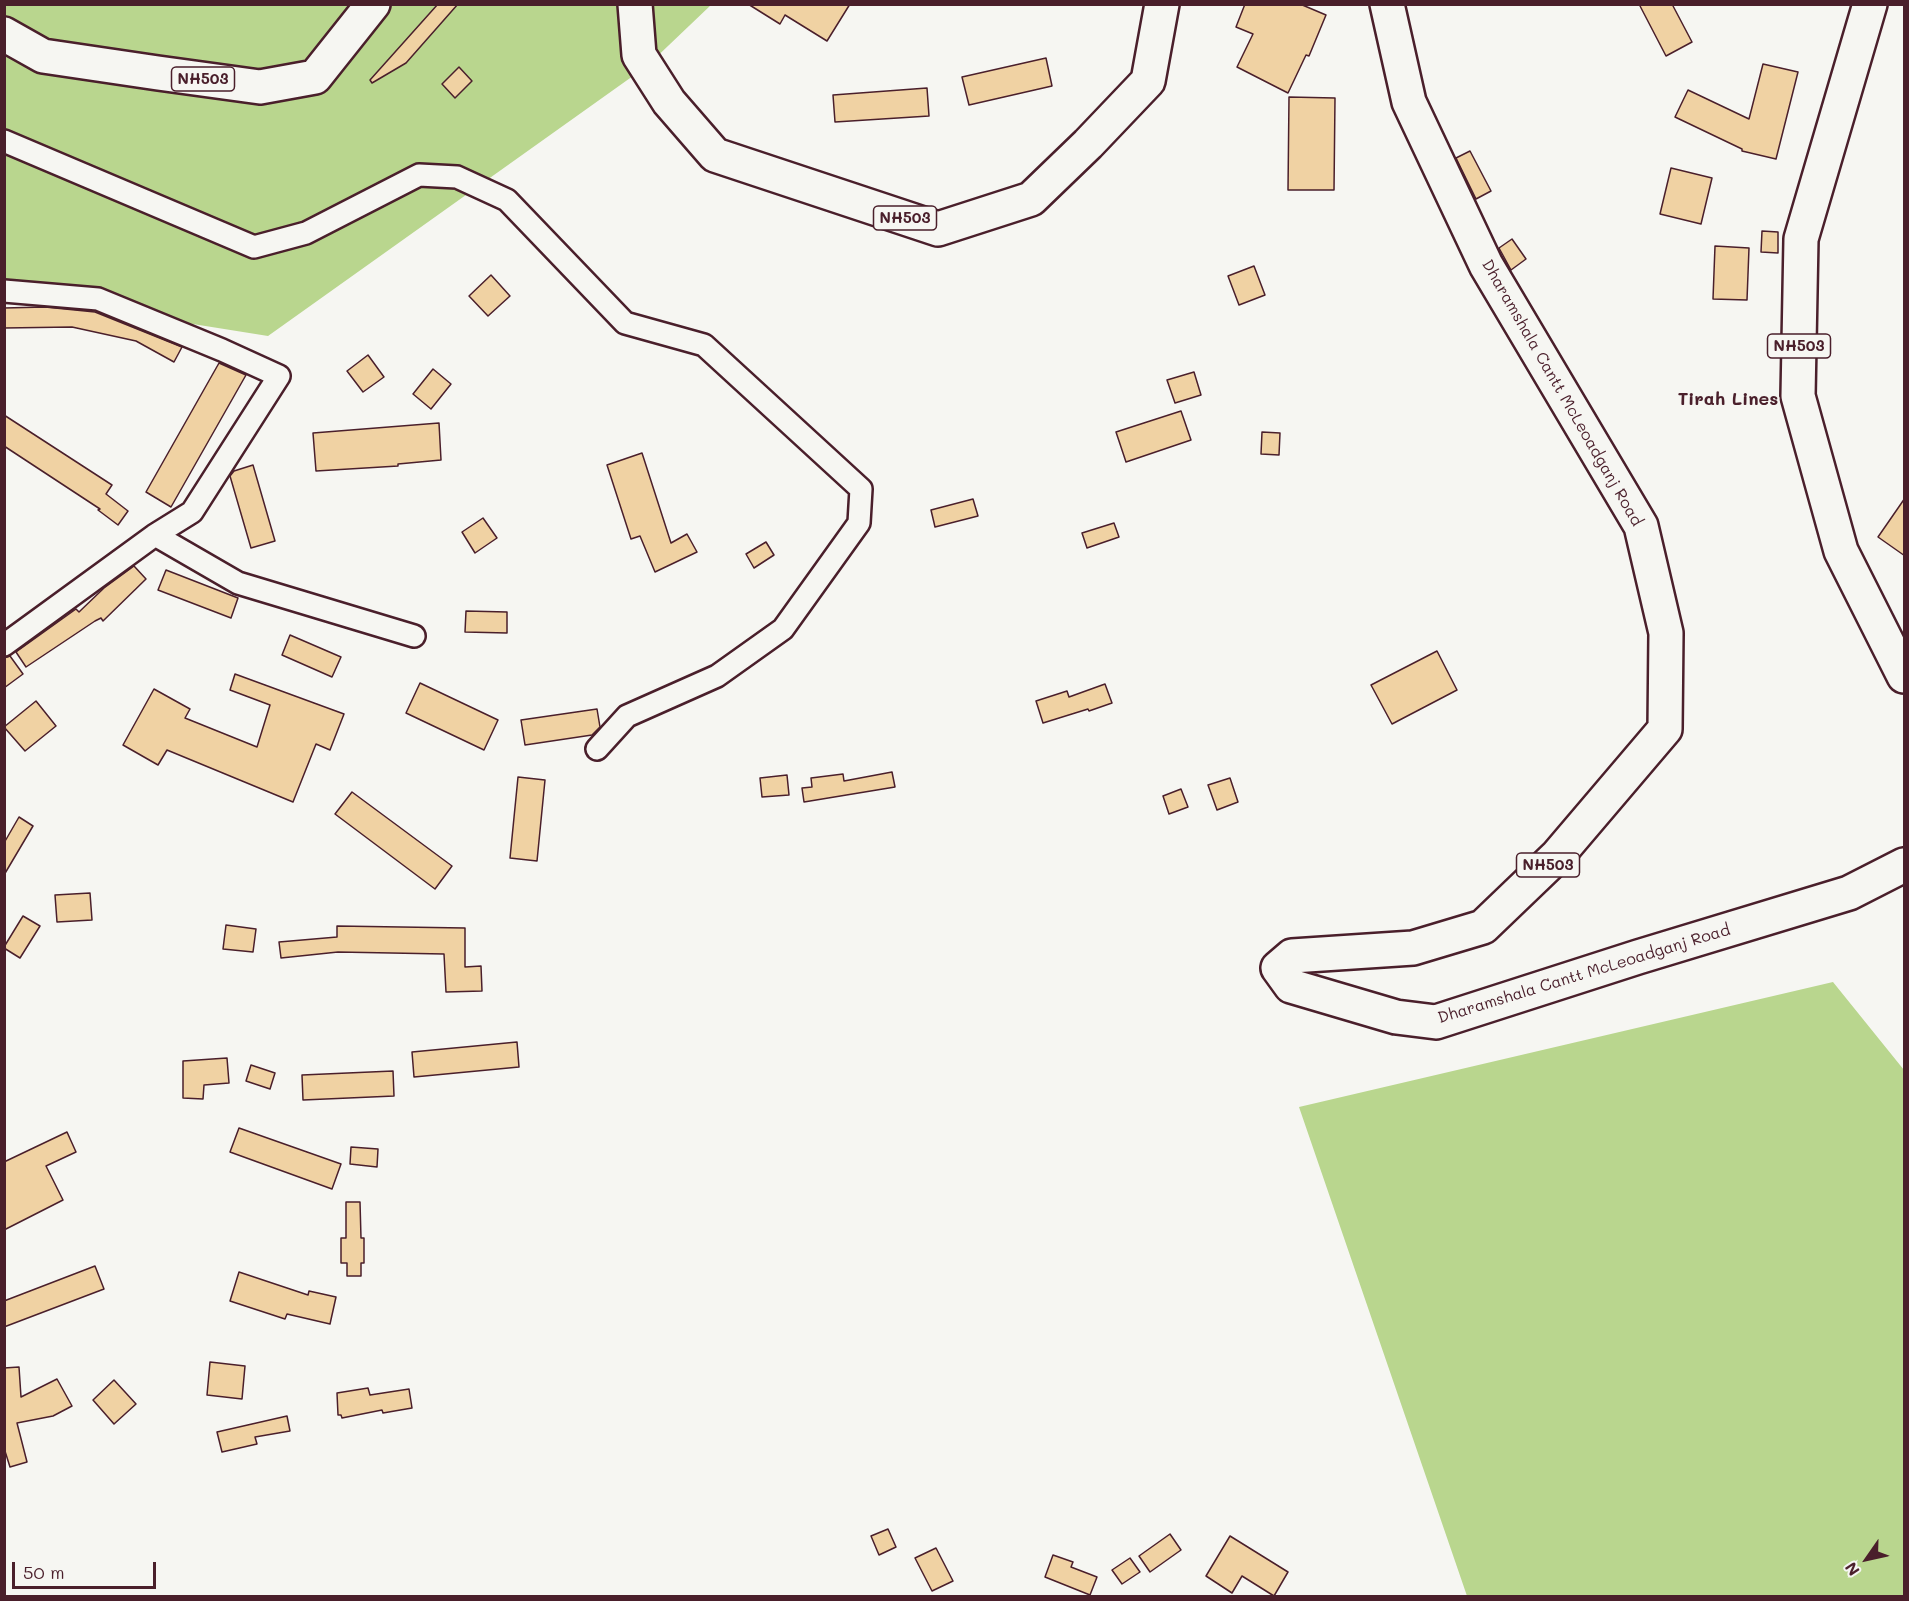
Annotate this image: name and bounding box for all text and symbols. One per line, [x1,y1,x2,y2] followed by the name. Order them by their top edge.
[172,67,234,91] road number: NH503
[874,206,936,230] road number: NH503
[1478,256,1646,530] street label: Dharamshala Cantt McLeoadganj Road
[1768,334,1830,358] road number: NH503
[1678,388,1778,410] district label: Tirah Lines
[1516,853,1580,877] road number: NH503
[1436,920,1732,1028] street label: Dharamshala Cantt McLeoadganj Road
[1837,1529,1897,1589] north arrow
[15,1550,159,1588] scale bar
[1840,1558,1864,1580] text: N
[23,1560,65,1584] text: 50 m

